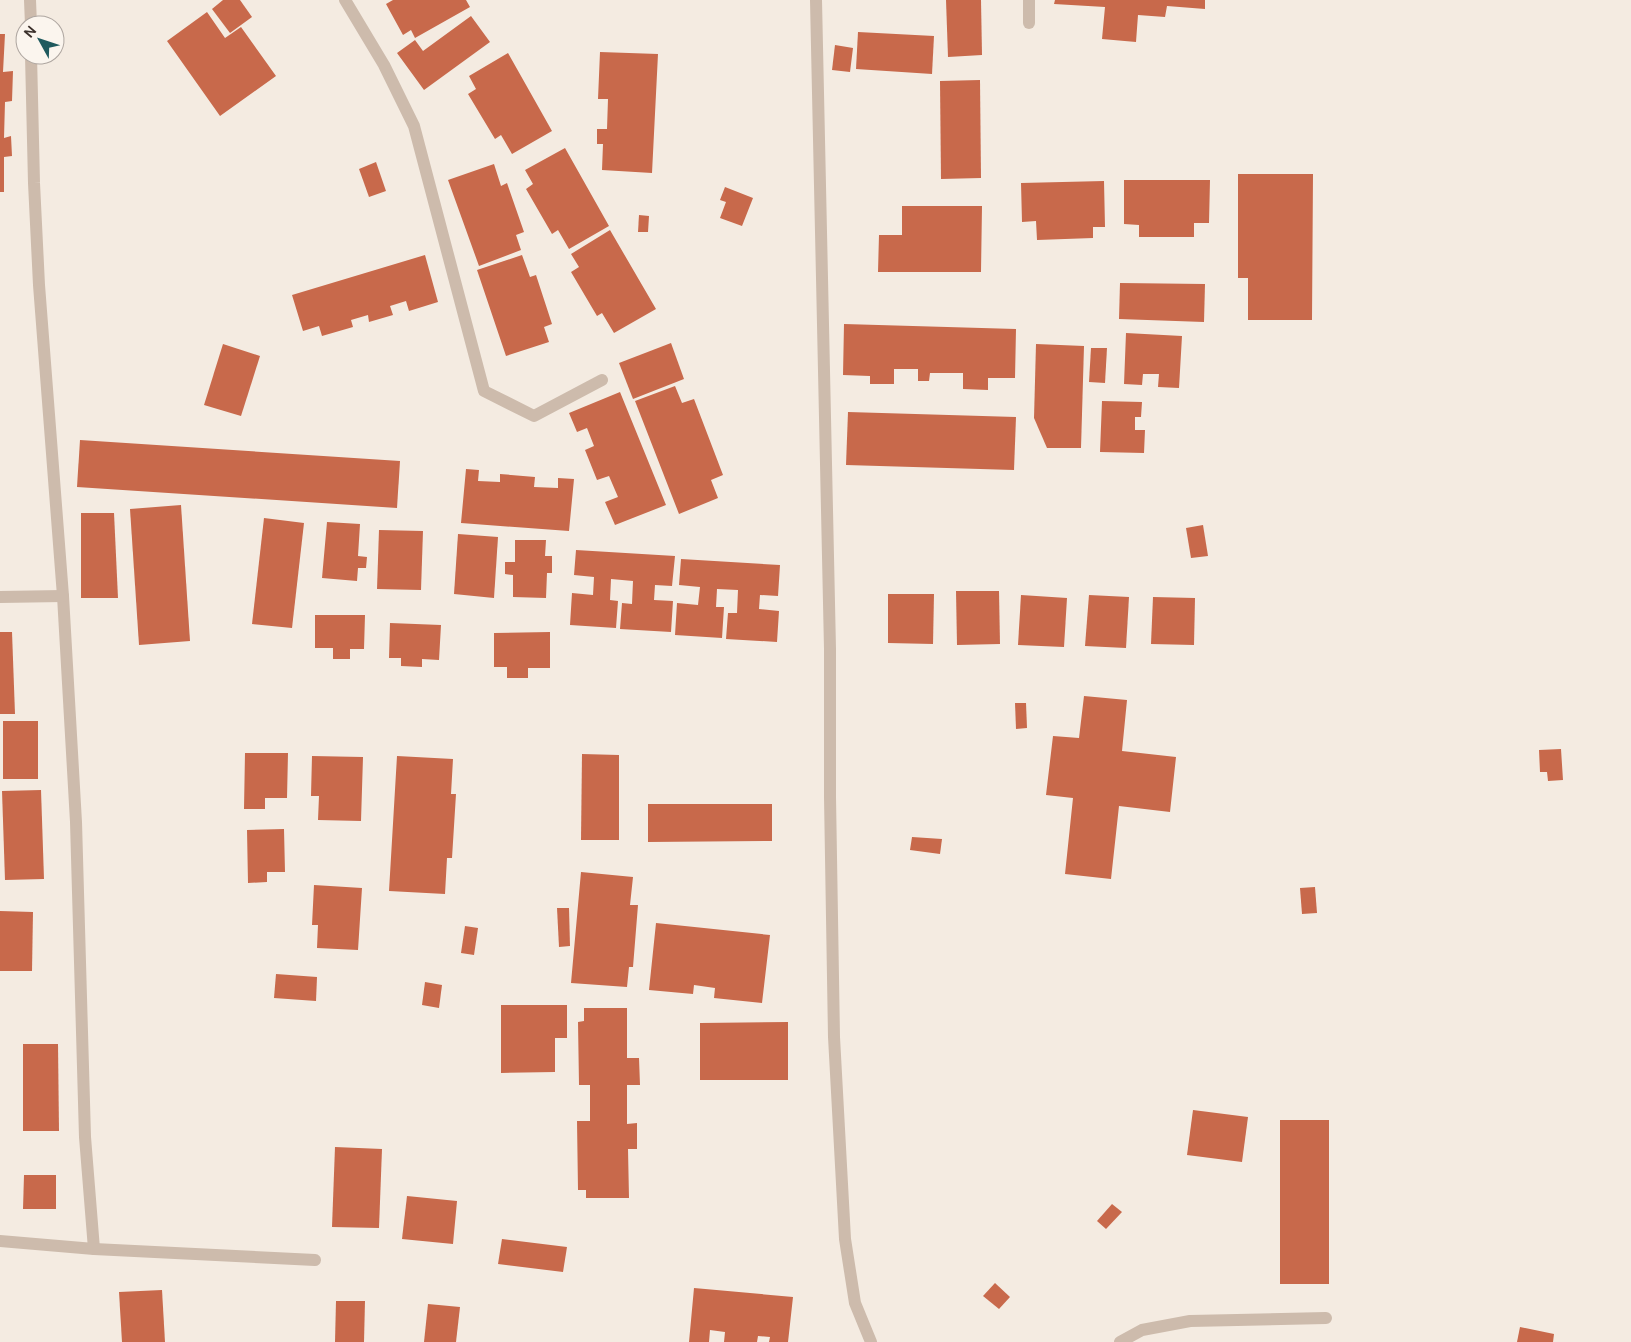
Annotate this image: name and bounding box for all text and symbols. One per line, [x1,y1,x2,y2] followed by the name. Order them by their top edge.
[15,15,65,65] north arrow
[20,22,40,41] text: N

